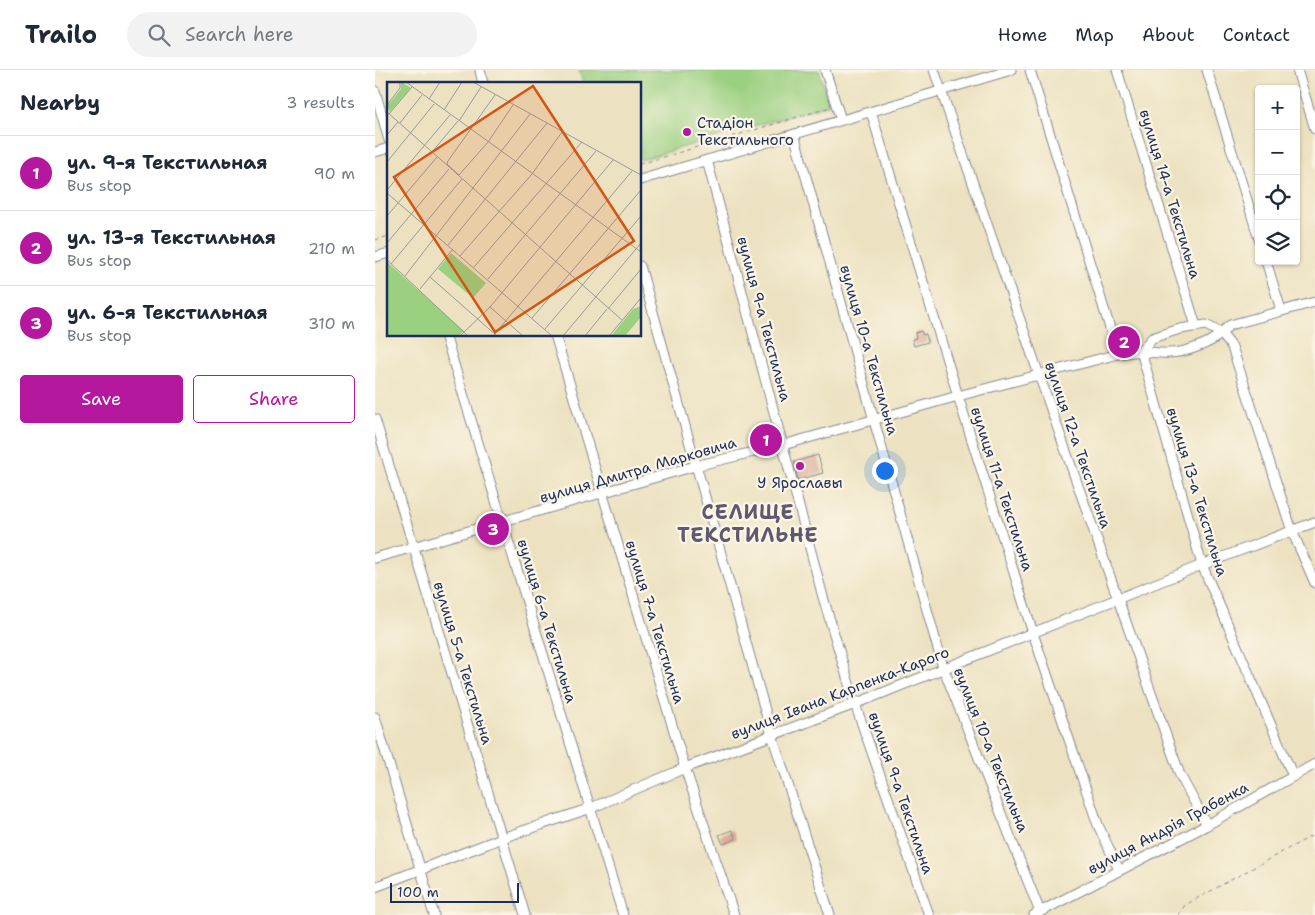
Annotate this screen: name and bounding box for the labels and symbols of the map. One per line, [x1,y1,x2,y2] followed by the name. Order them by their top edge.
[387,82,641,336] inset map
[1135,107,1205,282] street label: вулиця 14-а Текстильна
[697,113,794,150] place label: Стадіон Текстильного
[681,126,693,138] marker: Стадіон Текстильного
[732,234,796,404] street label: вулиця 9-а Текстильна
[835,263,903,438] street label: вулиця 10-а Текстильна
[1108,323,1140,361] pin: 2
[1040,359,1116,532] street label: вулиця 12-а Текстильна
[966,404,1038,574] street label: вулиця 11-а Текстильна
[1162,405,1232,580] street label: вулиця 13-а Текстильна
[750,421,782,459] pin: 1
[537,432,739,508] street label: вулиця Дмитра Марковича
[872,458,898,484] your location
[794,460,806,472] marker: У Ярославы
[757,473,843,493] place label: У Ярославы
[677,499,819,548] district label: СЕЛИЩЕ ТЕКСТИЛЬНЕ
[477,510,509,548] pin: 3
[513,537,582,706] street label: вулиця 6-а Текстильна
[621,538,690,707] street label: вулиця 7-а Текстильна
[429,579,497,747] street label: вулиця 5-а Текстильна
[728,642,952,744] street label: вулиця Івана Карпенка-Карого
[949,665,1033,836] street label: вулиця 10-а Текстильна
[864,709,938,877] street label: вулиця 9-а Текстильна
[1084,777,1252,879] street label: вулиця Андрія Грабенка
[390,880,519,903] scale bar

